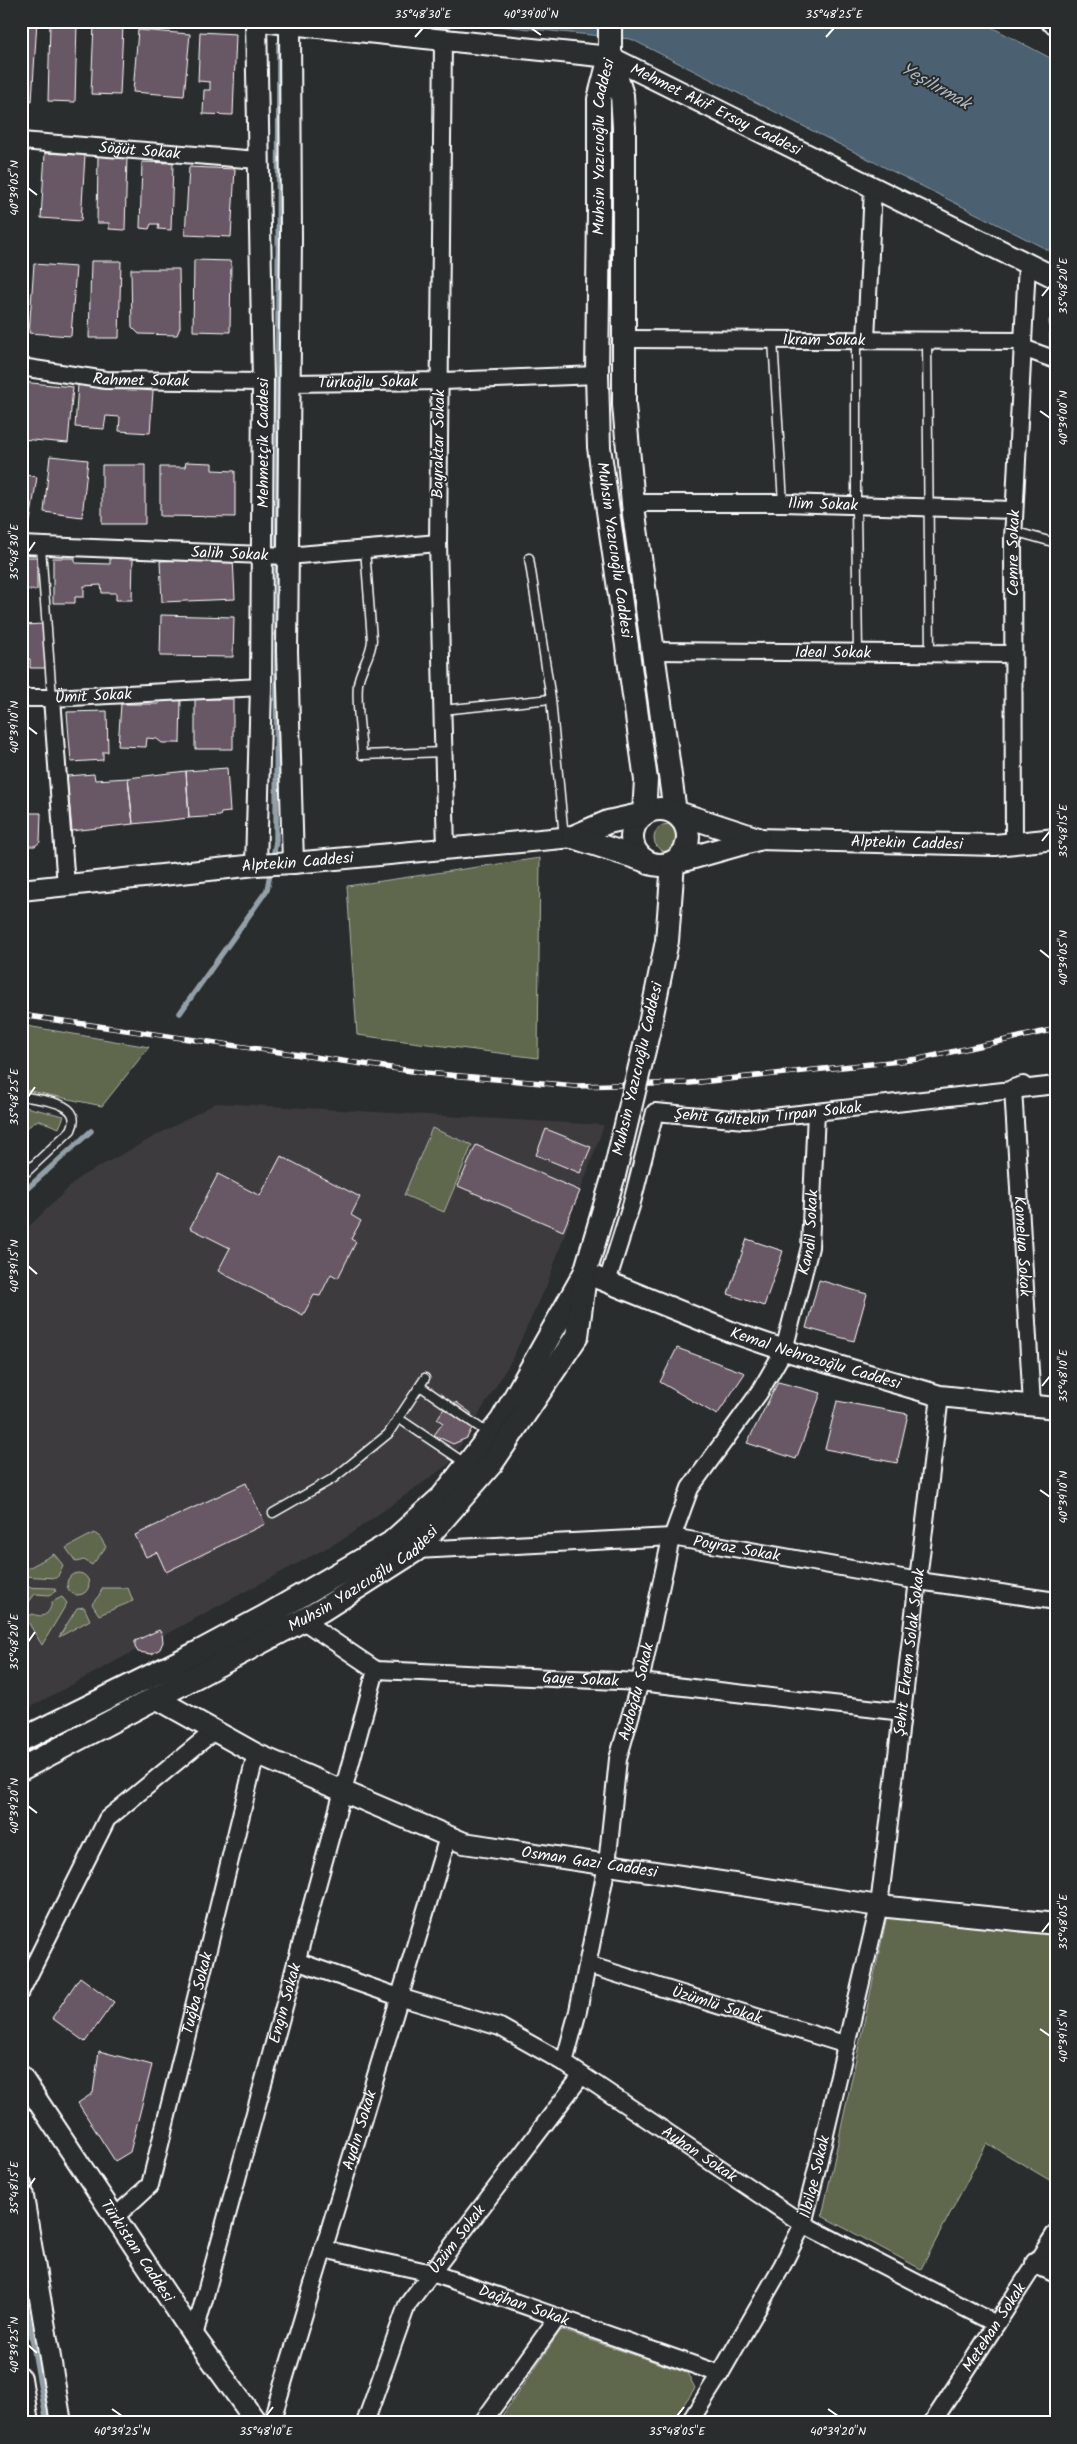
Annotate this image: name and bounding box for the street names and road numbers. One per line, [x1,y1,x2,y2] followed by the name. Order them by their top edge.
[586,55,622,235] street label: Muhsin Yazıcıoğlu Caddesi
[626,56,807,163] street label: Mehmet Akif Ersoy Caddesi
[98,135,182,166] street label: Söğüt Sokak
[783,327,866,353] street label: İkram Sokak
[91,366,190,394] street label: Rahmet Sokak
[318,369,419,395] street label: Türkoğlu Sokak
[251,377,276,508] street label: Mehmetçik Caddesi
[426,389,452,499] street label: Bayraktar Sokak
[589,460,639,641] street label: Muhsin Yazıcıoğlu Caddesi
[788,491,859,518] street label: İlim Sokak
[1000,509,1027,596] street label: Cemre Sokak
[191,540,269,568] street label: Salih Sokak
[795,640,872,665] street label: İdeal Sokak
[54,681,133,710] street label: Ümit Sokak
[851,829,964,857] street label: Alptekin Caddesi
[240,845,356,879] street label: Alptekin Caddesi
[606,979,670,1158] street label: Muhsin Yazıcıoğlu Caddesi
[673,1094,863,1133] street label: Şehit Gültekin Tırpan Sokak
[791,1189,825,1278] street label: Kandil Sokak
[1007,1195,1038,1298] street label: Kamelya Sokak
[727,1320,905,1397] street label: Kemal Nehrozoğlu Caddesi
[283,1519,445,1638] street label: Muhsin Yazıcıoğlu Caddesi
[691,1528,783,1569] street label: Poyraz Sokak
[887,1566,932,1738] street label: Şehit Ekrem Solak Sokak
[611,1640,661,1744] street label: Aydoğdu Sokak
[542,1665,620,1694] street label: Gaye Sokak
[520,1839,660,1885] street label: Osman Gazi Caddesi
[175,1949,220,2037] street label: Tuğba Sokak
[262,1960,308,2046] street label: Engin Sokak
[669,1979,766,2031] street label: Üzümlü Sokak
[336,2086,384,2173] street label: Aydın Sokak
[656,2120,743,2189] street label: Ayhan Sokak
[792,2132,837,2221] street label: İlbilge Sokak
[94,2194,181,2308] street label: Türkistan Caddesi
[422,2199,492,2279] street label: Üzüm Sokak
[956,2277,1033,2377] street label: Metehan Sokak
[475,2278,573,2333] street label: Dağhan Sokak

